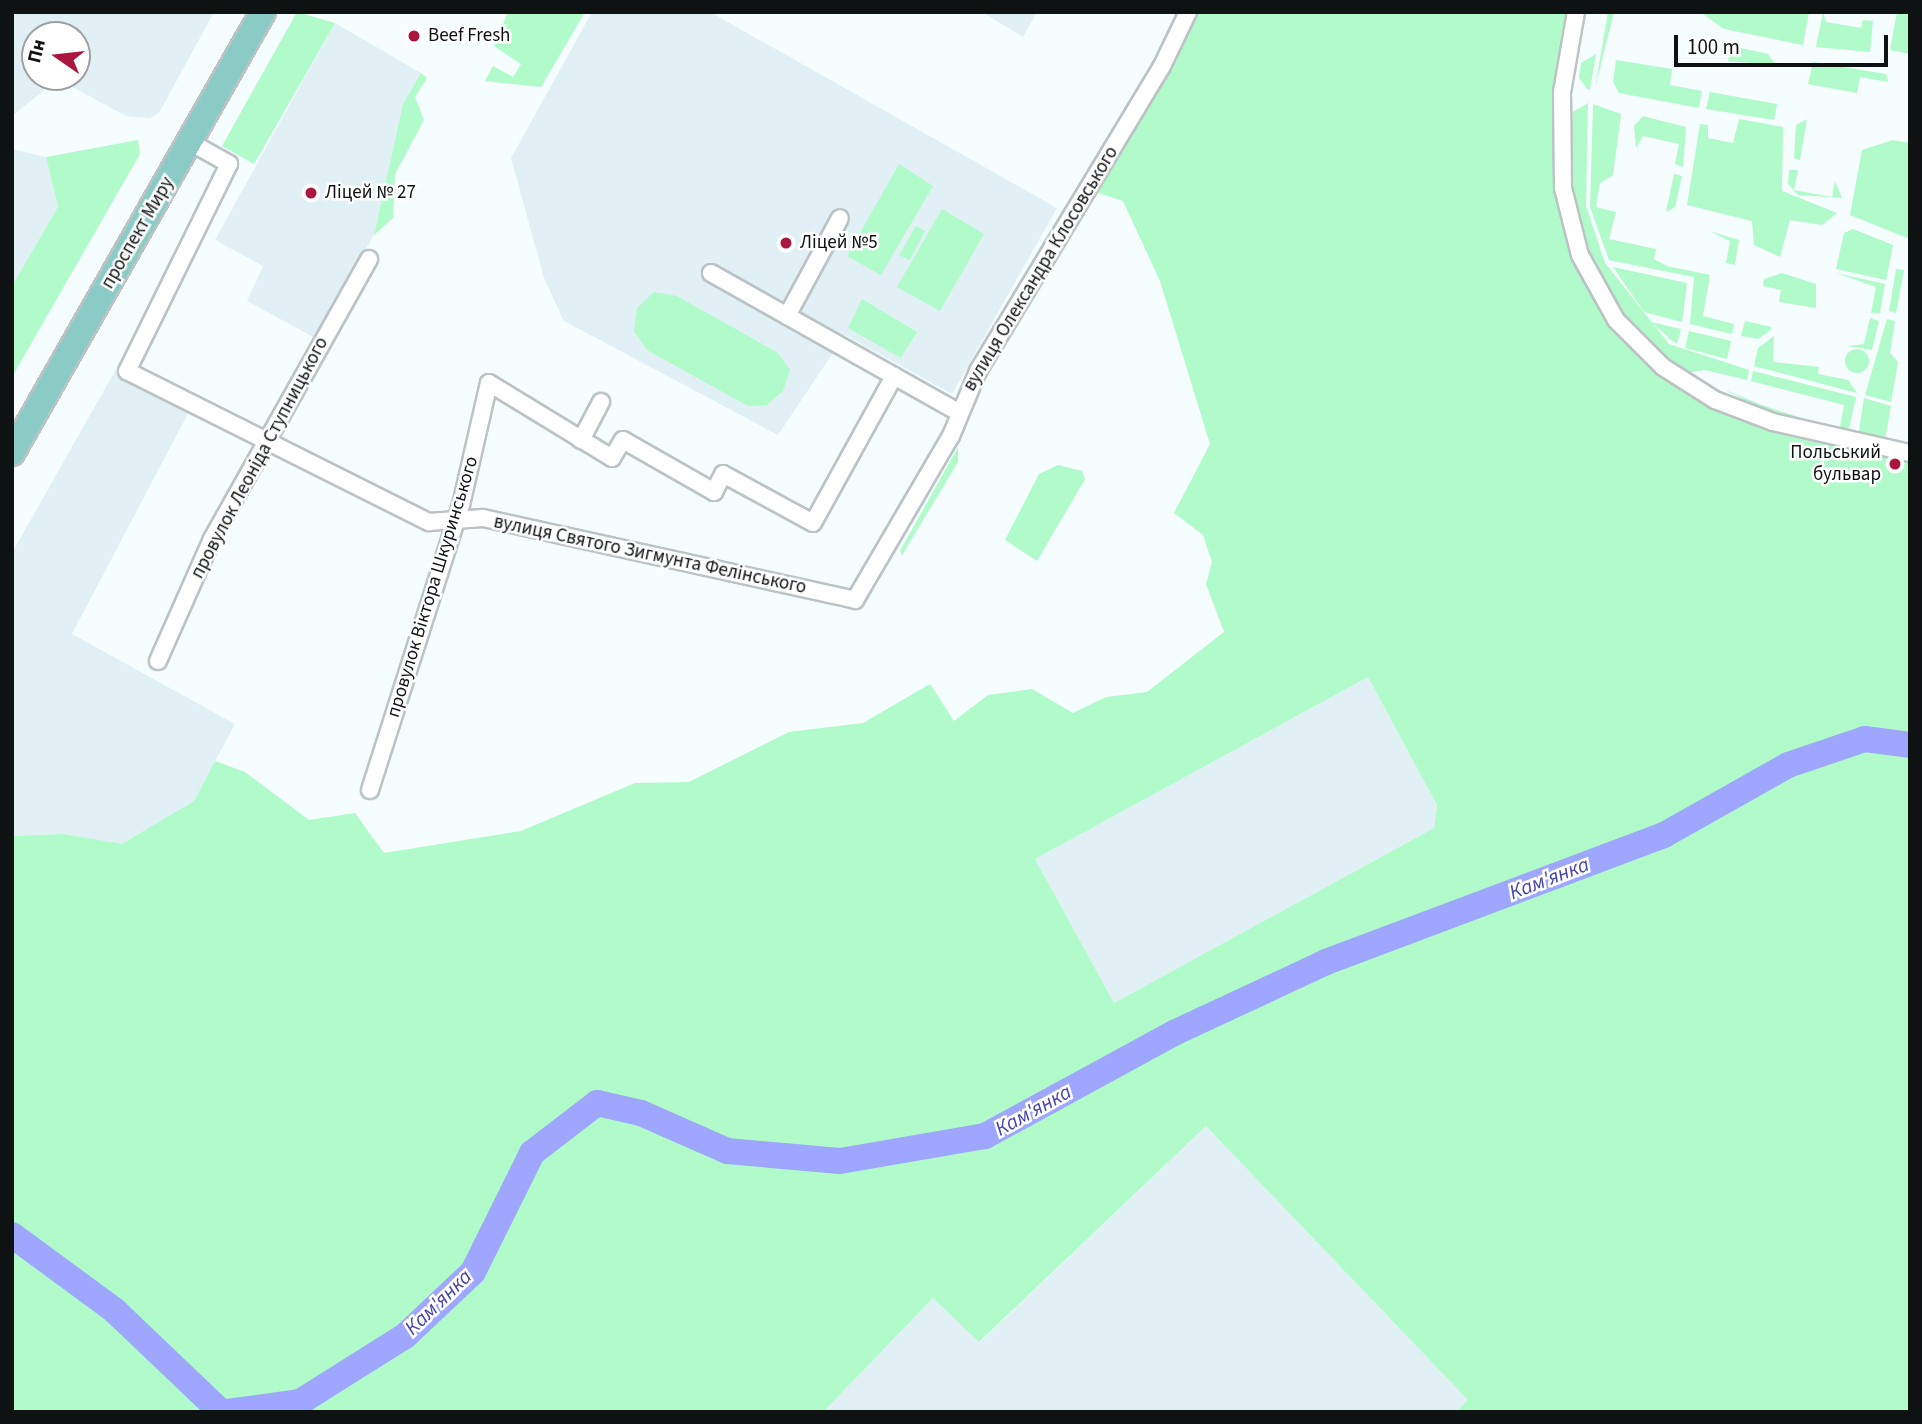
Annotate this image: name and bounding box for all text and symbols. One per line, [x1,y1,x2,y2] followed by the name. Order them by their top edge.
[21,21,91,91] north arrow
[1677,21,1890,65] scale bar
[428,25,510,47] place label: Beef Fresh
[406,28,422,44] marker: Beef Fresh
[1687,32,1740,62] text: 100 m
[21,37,53,66] text: Пн
[959,142,1123,396] street label: вулиця Олександра Клосовського
[97,173,179,293] street label: проспект Миру
[325,182,416,204] place label: Ліцей № 27
[303,185,319,201] marker: Ліцей № 27
[800,232,878,254] place label: Ліцей №5
[778,235,794,251] marker: Ліцей №5
[186,333,334,583] street label: провулок Леоніда Ступницького
[1790,442,1881,486] place label: Польський бульвар
[382,454,484,720] street label: провулок Віктора Шкуринського
[1887,456,1903,472] marker: Польський бульвар
[492,511,808,599] street label: вулиця Святого Зигмунта Фелінського
[1506,851,1592,905] water label: Кам'янка
[990,1079,1076,1141] water label: Кам'янка
[399,1264,477,1340] water label: Кам'янка

